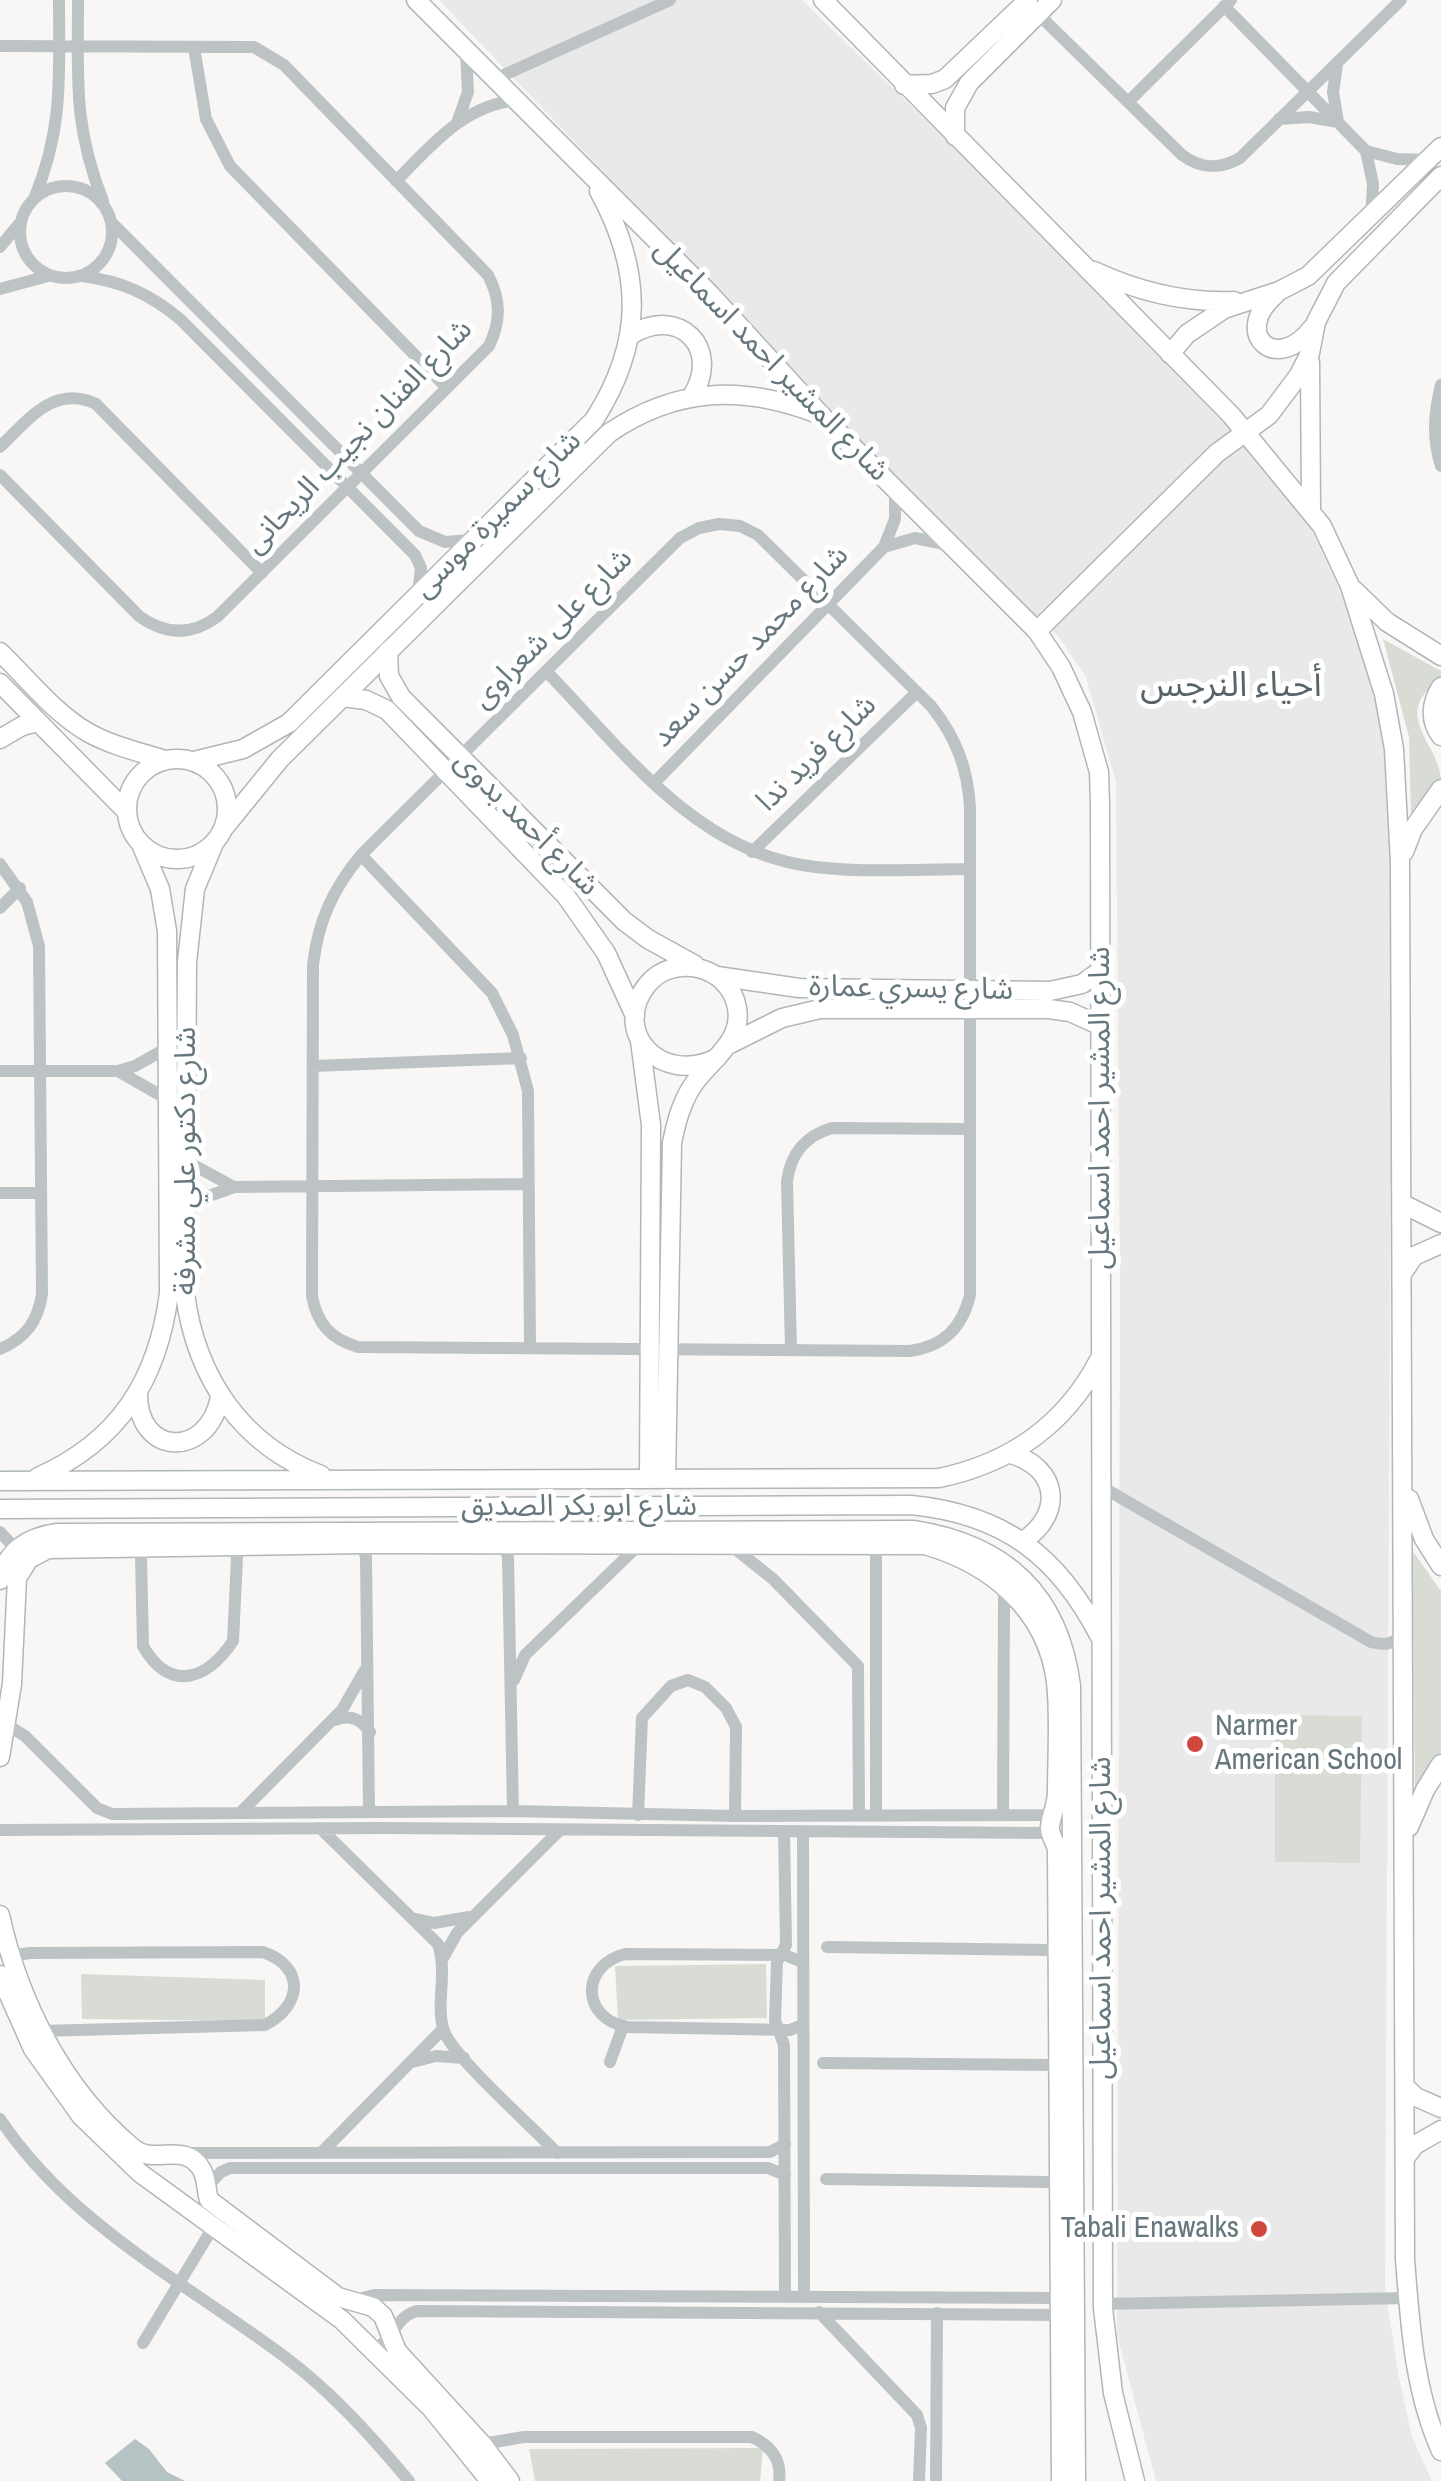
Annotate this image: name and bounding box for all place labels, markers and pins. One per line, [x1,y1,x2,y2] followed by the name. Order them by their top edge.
[1215,1709,1402,1780] place label: Narmer American School
[1184,1733,1206,1755] marker: Narmer American School
[1061,2211,1239,2247] place label: Tabali Enawalks
[1248,2218,1270,2240] marker: Tabali Enawalks

